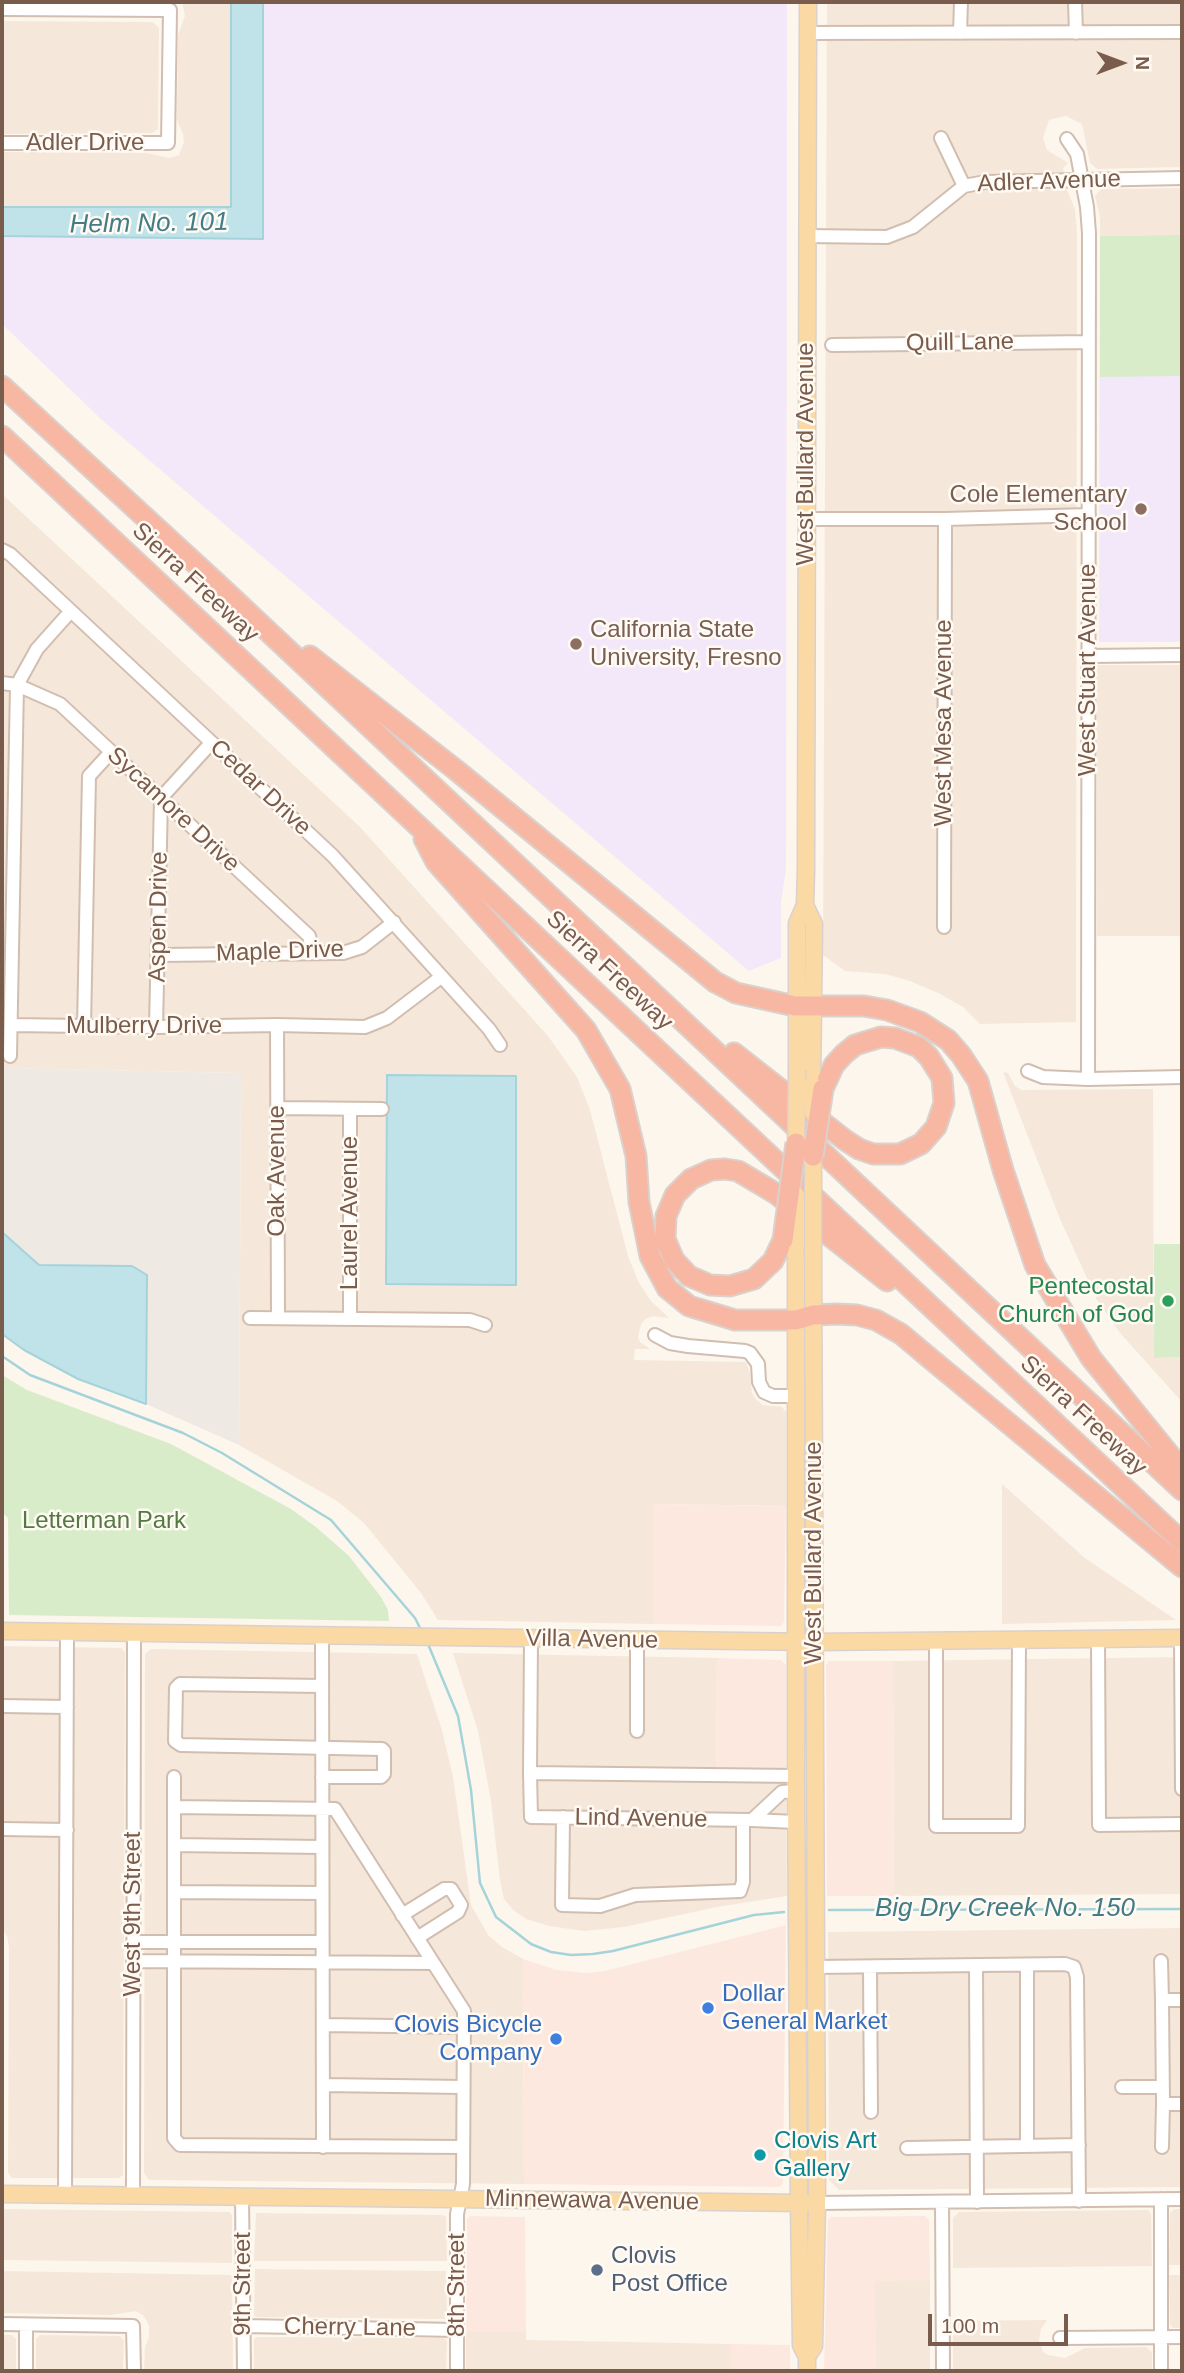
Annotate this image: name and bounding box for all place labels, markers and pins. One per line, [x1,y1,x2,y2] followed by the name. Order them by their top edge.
[950,481,1127,537] place label: Cole Elementary School
[1133,501,1149,517] marker: Cole Elementary School
[590,616,782,672] place label: California State University, Fresno
[568,636,584,652] marker: California State University, Fresno
[998,1273,1154,1329] place label: Pentecostal Church of God
[1160,1293,1176,1309] marker: Pentecostal Church of God
[722,1980,887,2036] place label: Dollar General Market
[700,2000,716,2016] marker: Dollar General Market
[394,2011,542,2067] place label: Clovis Bicycle Company
[548,2031,564,2047] marker: Clovis Bicycle Company
[774,2127,877,2183] place label: Clovis Art Gallery
[752,2147,768,2163] marker: Clovis Art Gallery
[611,2242,728,2298] place label: Clovis Post Office
[589,2262,605,2278] marker: Clovis Post Office

